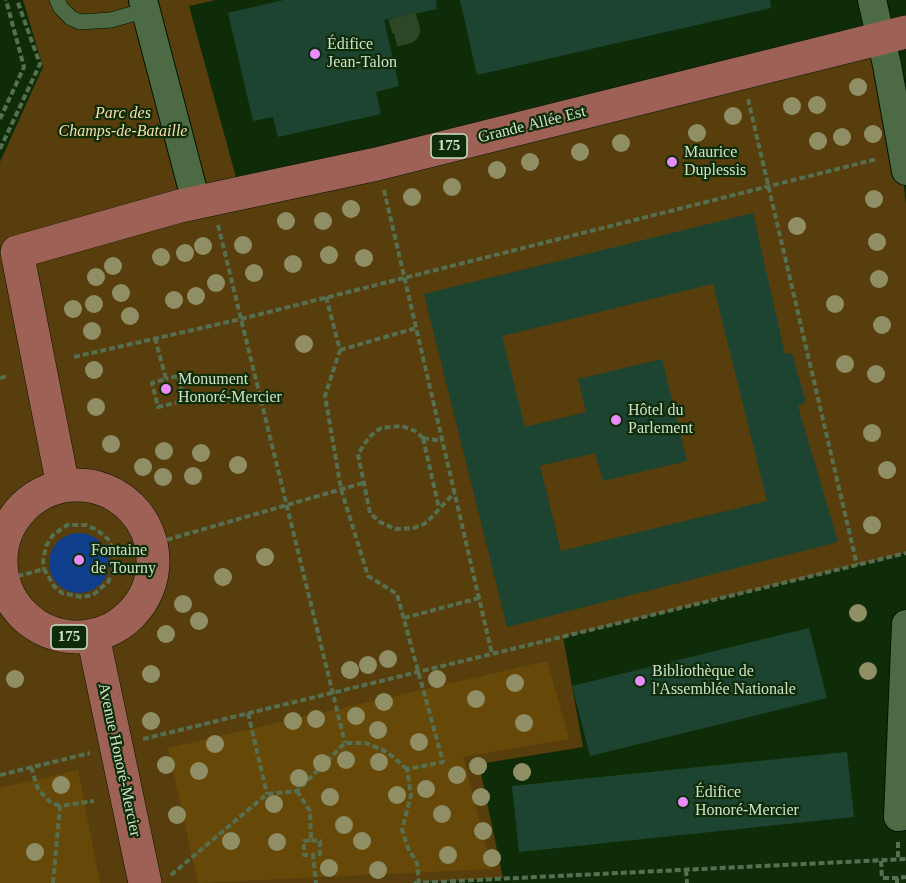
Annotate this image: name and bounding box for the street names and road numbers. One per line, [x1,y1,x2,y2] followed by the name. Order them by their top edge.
[476,102,588,148] street label: Grande Allée Est
[431,134,467,158] road number: 175
[51,625,87,649] road number: 175
[93,681,145,839] street label: Avenue Honoré-Mercier

